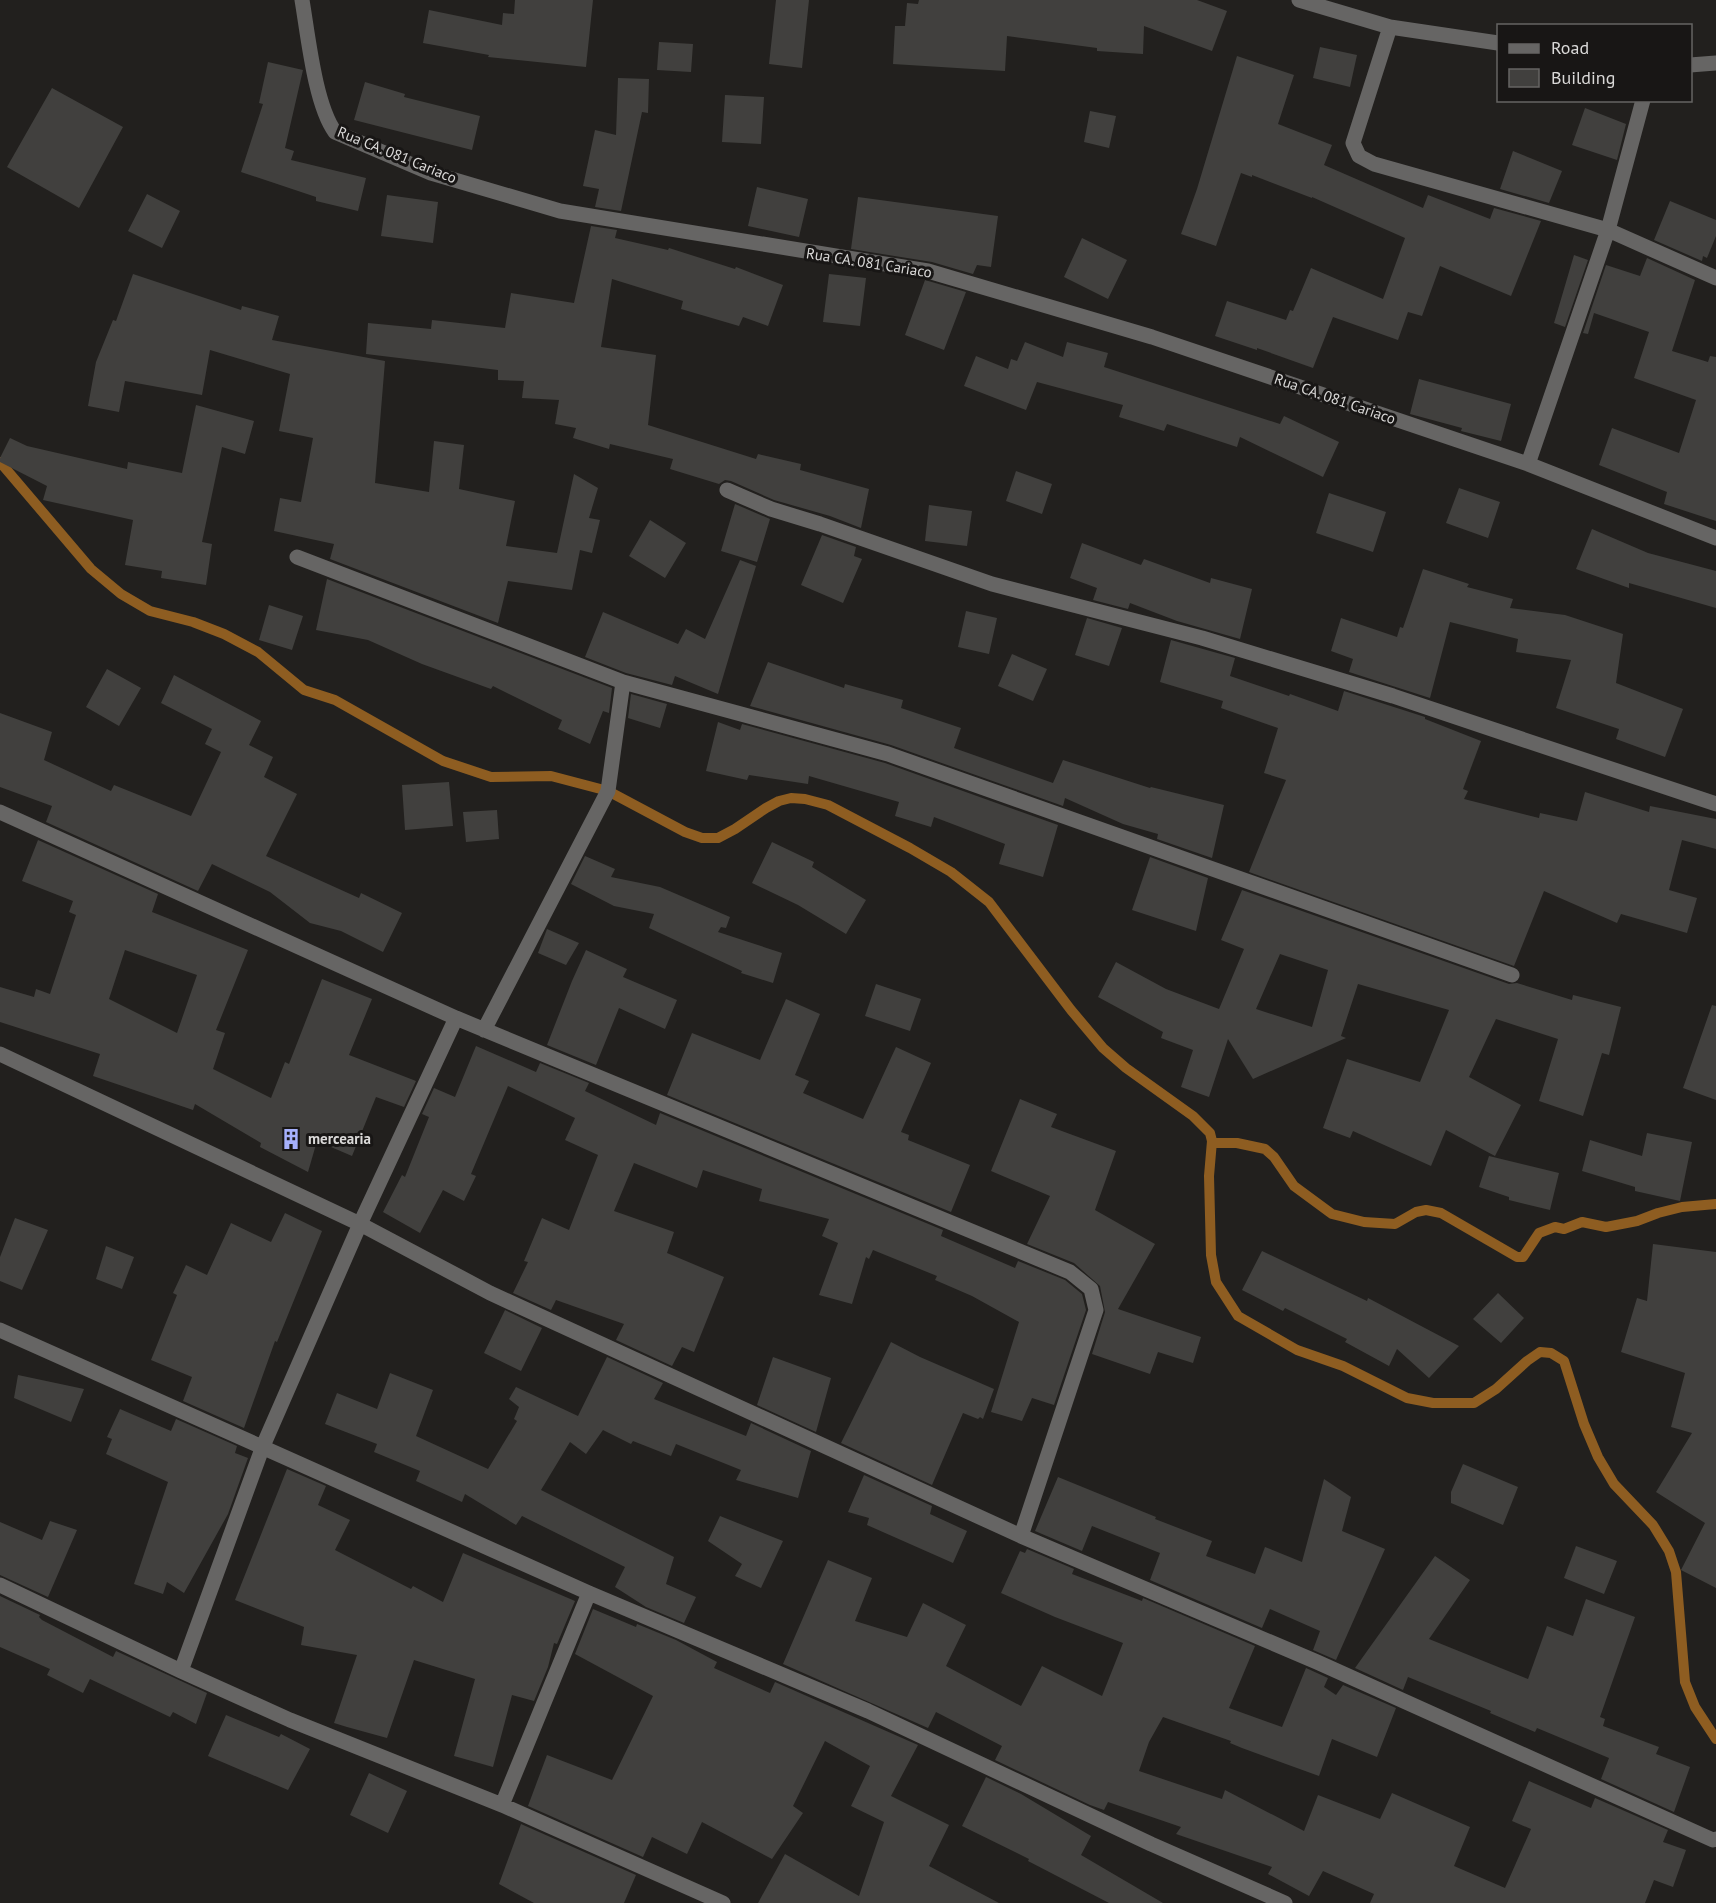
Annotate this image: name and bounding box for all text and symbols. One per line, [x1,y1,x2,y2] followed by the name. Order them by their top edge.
[1497,24,1692,102] legend
[1551,36,1589,59] text: Road
[1551,66,1615,89] text: Building
[335,122,460,187] street label: Rua CA. 081 Cariaco
[805,243,933,282] street label: Rua CA. 081 Cariaco
[1272,369,1398,428] street label: Rua CA. 081 Cariaco
[279,1127,303,1151] building icon: mercearia
[308,1129,371,1148] place label: mercearia

